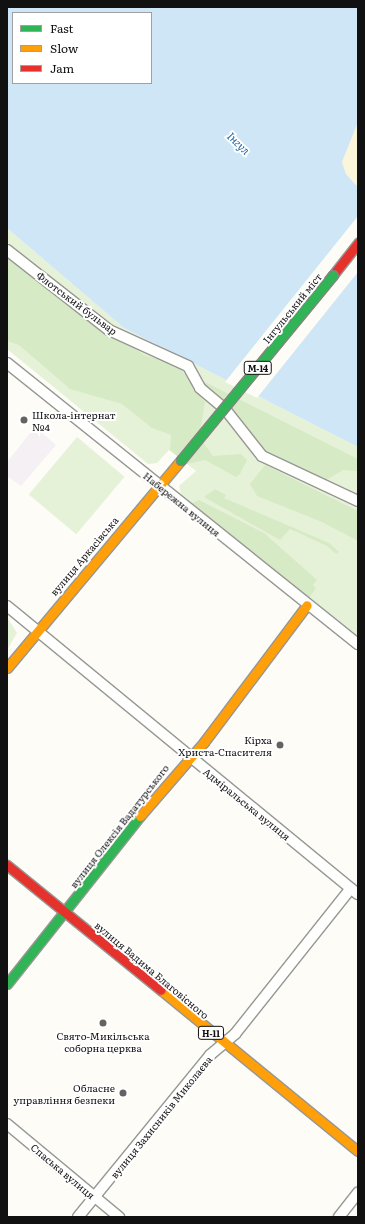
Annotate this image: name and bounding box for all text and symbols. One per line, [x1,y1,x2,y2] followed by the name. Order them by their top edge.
[12,12,152,84] legend
[50,19,73,37] text: Fast
[50,39,78,57] text: Slow
[50,59,74,77] text: Jam
[225,129,253,157] water label: Інгул
[34,269,120,337] street label: Флотський бульвар
[260,271,324,345] street label: Інгульський міст
[243,361,273,375] road number: М-14
[32,408,116,432] place label: Школа-інтернат №4
[19,415,29,425] marker: Школа-інтернат №4
[141,469,223,539] street label: Набережна вулиця
[47,514,121,598] street label: вулиця Аркасівська
[178,733,272,756] place label: Кірха Христа-Спасителя
[275,740,285,750] marker: Кірха Христа-Спасителя
[67,762,171,890] street label: вулиця Олексія Вадатурського
[201,765,293,843] street label: Адміральська вулиця
[93,919,211,1021] street label: вулиця Вадима Благовісного
[98,1018,108,1028] marker: Свято-Микільська соборна церква
[197,1026,225,1040] road number: Н-11
[56,1029,150,1052] place label: Свято-Микільська соборна церква
[108,1053,214,1181] street label: вулиця Захисників Миколаєва
[14,1081,115,1104] place label: Обласне управління безпеки
[118,1088,128,1098] marker: Обласне управління безпеки
[29,1141,97,1201] street label: Спаська вулиця

